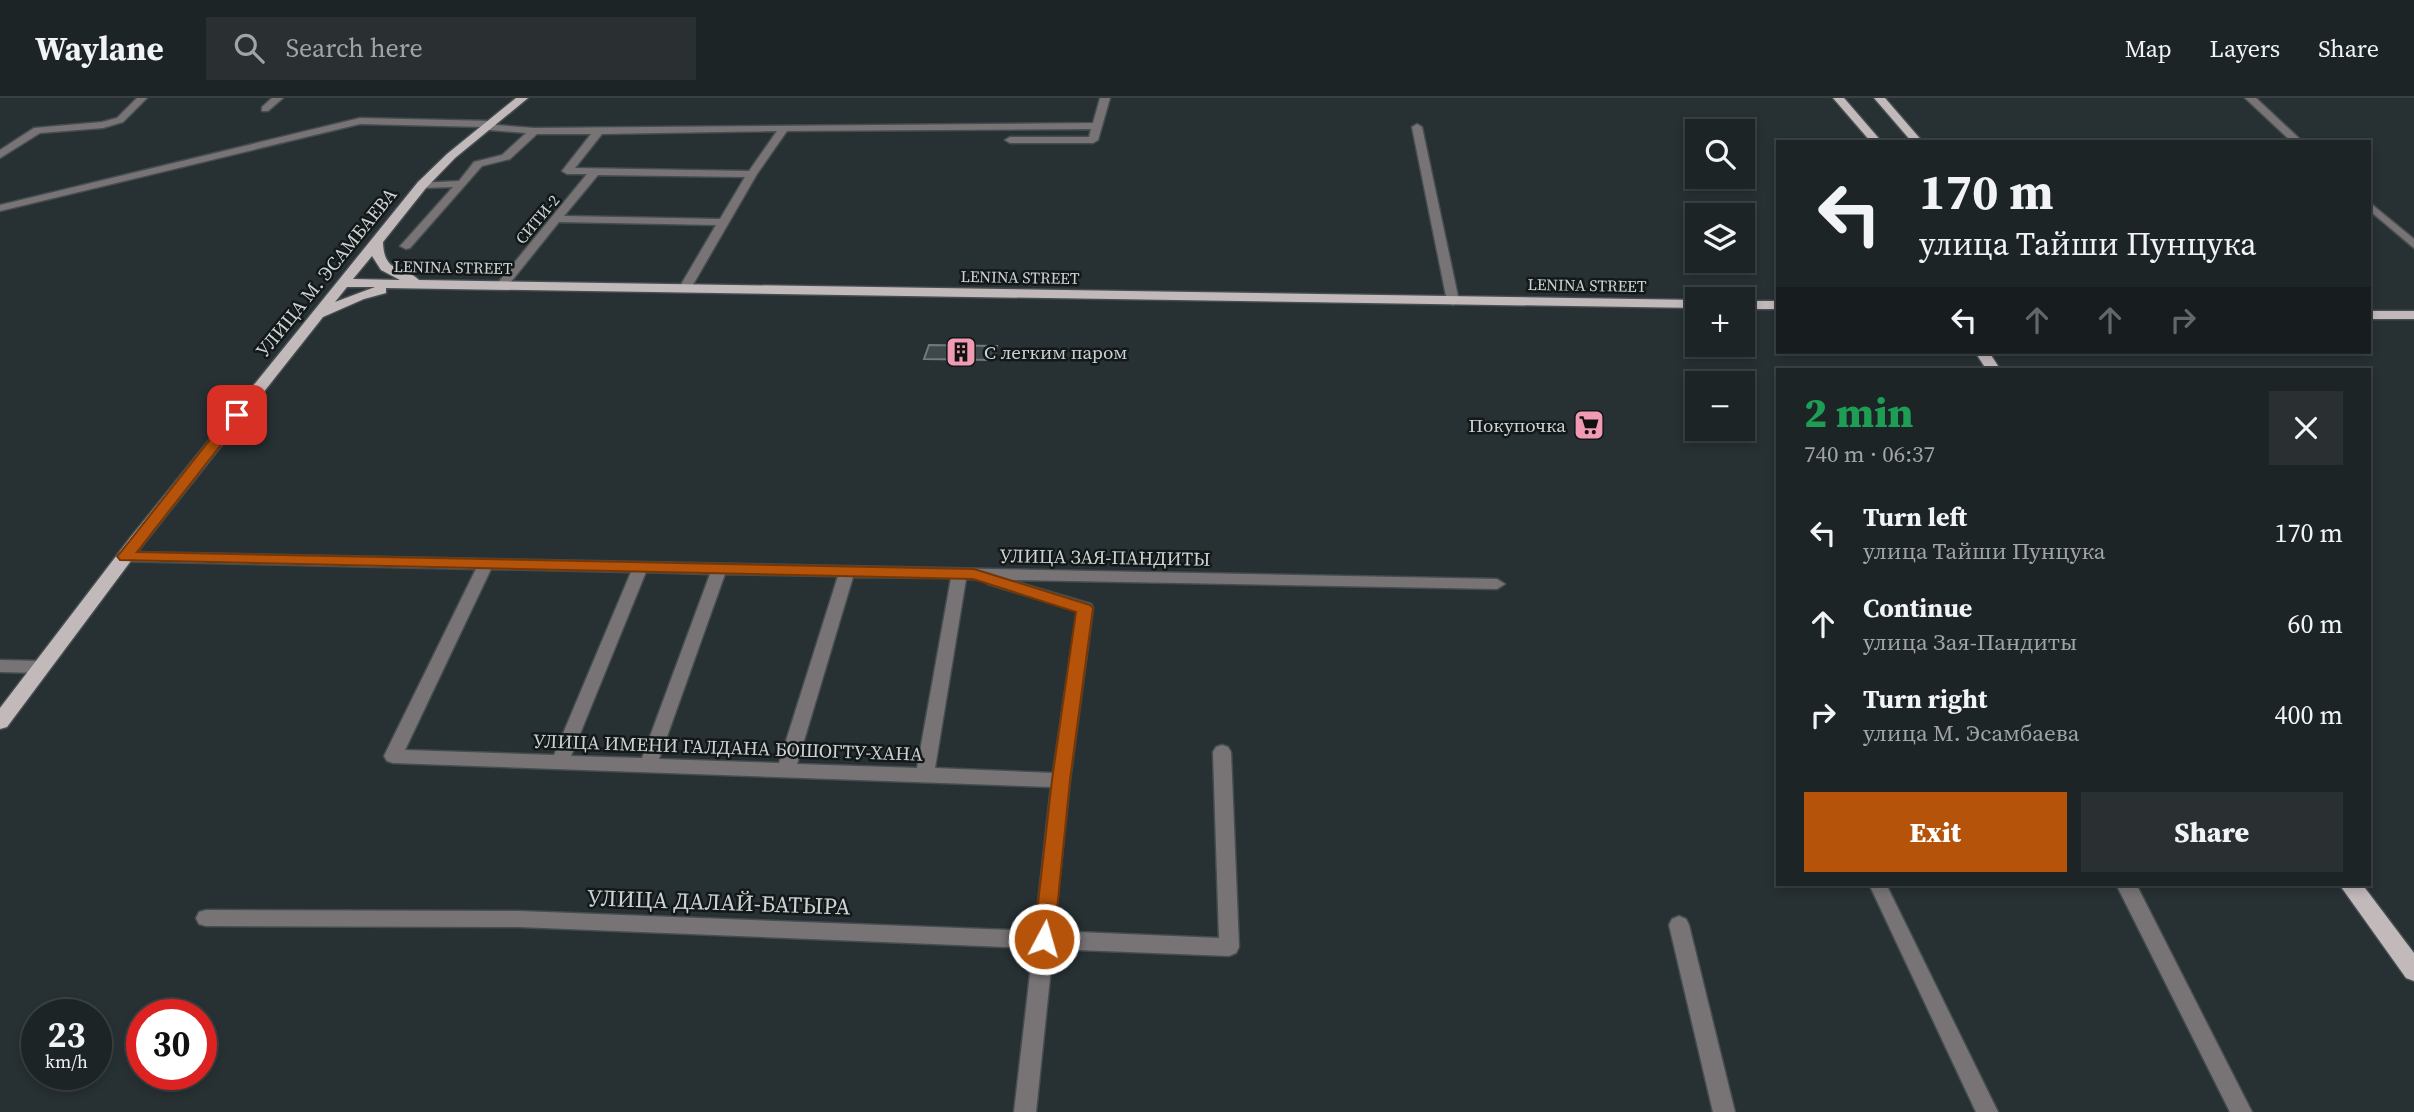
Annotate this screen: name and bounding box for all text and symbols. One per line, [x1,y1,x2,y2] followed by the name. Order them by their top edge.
[206,17,696,80] search box
[35,26,164,71] text: Waylane
[230,29,268,67] icon: search
[286,30,423,66] text: Search here
[2125,32,2172,65] text: Map
[2210,32,2280,65] text: Layers
[2318,32,2379,65] text: Share
[1685,119,1755,441] map controls
[1685,119,1755,189] button: search
[1919,158,2054,225] text: 170 m
[1804,168,1895,259] icon: left
[250,182,403,362] street label: УЛИЦА М. ЭСАМБАЕВА
[510,190,564,248] street label: СИТИ-2
[1685,203,1755,273] button: layers
[1919,222,2256,266] text: улица Тайши Пунцука
[393,255,513,279] street label: LENINA STREET
[960,265,1080,289] street label: LENINA STREET
[1527,273,1647,297] street label: LENINA STREET
[1685,287,1755,357] button: +
[1945,301,1983,339] icon: left
[2018,301,2056,339] icon: ahead
[2091,301,2129,339] icon: ahead
[2164,301,2202,339] icon: right
[944,335,978,369] building icon: С легким паром
[984,339,1127,365] place label: С легким паром
[1685,371,1755,441] button: −
[1804,383,1914,441] text: 2 min
[207,385,267,445] pin
[2269,391,2343,465] button: close
[218,396,256,434] icon: arrive
[1572,408,1606,442] supermarket icon: Покупочка
[1469,412,1566,438] place label: Покупочка
[1804,438,1935,470] text: 740 m · 06:37
[1863,499,1967,535] text: Turn left
[1804,514,1842,552] icon: left
[2275,515,2343,551] text: 170 m
[1863,535,2106,567] text: улица Тайши Пунцука
[999,542,1211,572] street label: УЛИЦА ЗАЯ-ПАНДИТЫ
[1863,590,1972,626] text: Continue
[1804,605,1842,643] icon: ahead
[2288,606,2343,642] text: 60 m
[1863,626,2077,658] text: улица Зая-Пандиты
[1863,681,1987,717] text: Turn right
[1804,696,1842,734] icon: right
[2275,697,2343,733] text: 400 m
[1863,717,2079,749] text: улица М. Эсамбаева
[533,727,924,767] street label: УЛИЦА ИМЕНИ ГАЛДАНА БОШОГТУ-ХАНА
[1804,792,2067,872] button: Exit
[2081,792,2343,872] button: Share
[587,881,852,923] street label: УЛИЦА ДАЛАЙ-БАТЫРА
[1007,902,1081,976] position arrow
[126,999,217,1090] speed limit sign: 30
[48,1011,85,1059] text: 23
[45,1049,88,1074] text: km/h

